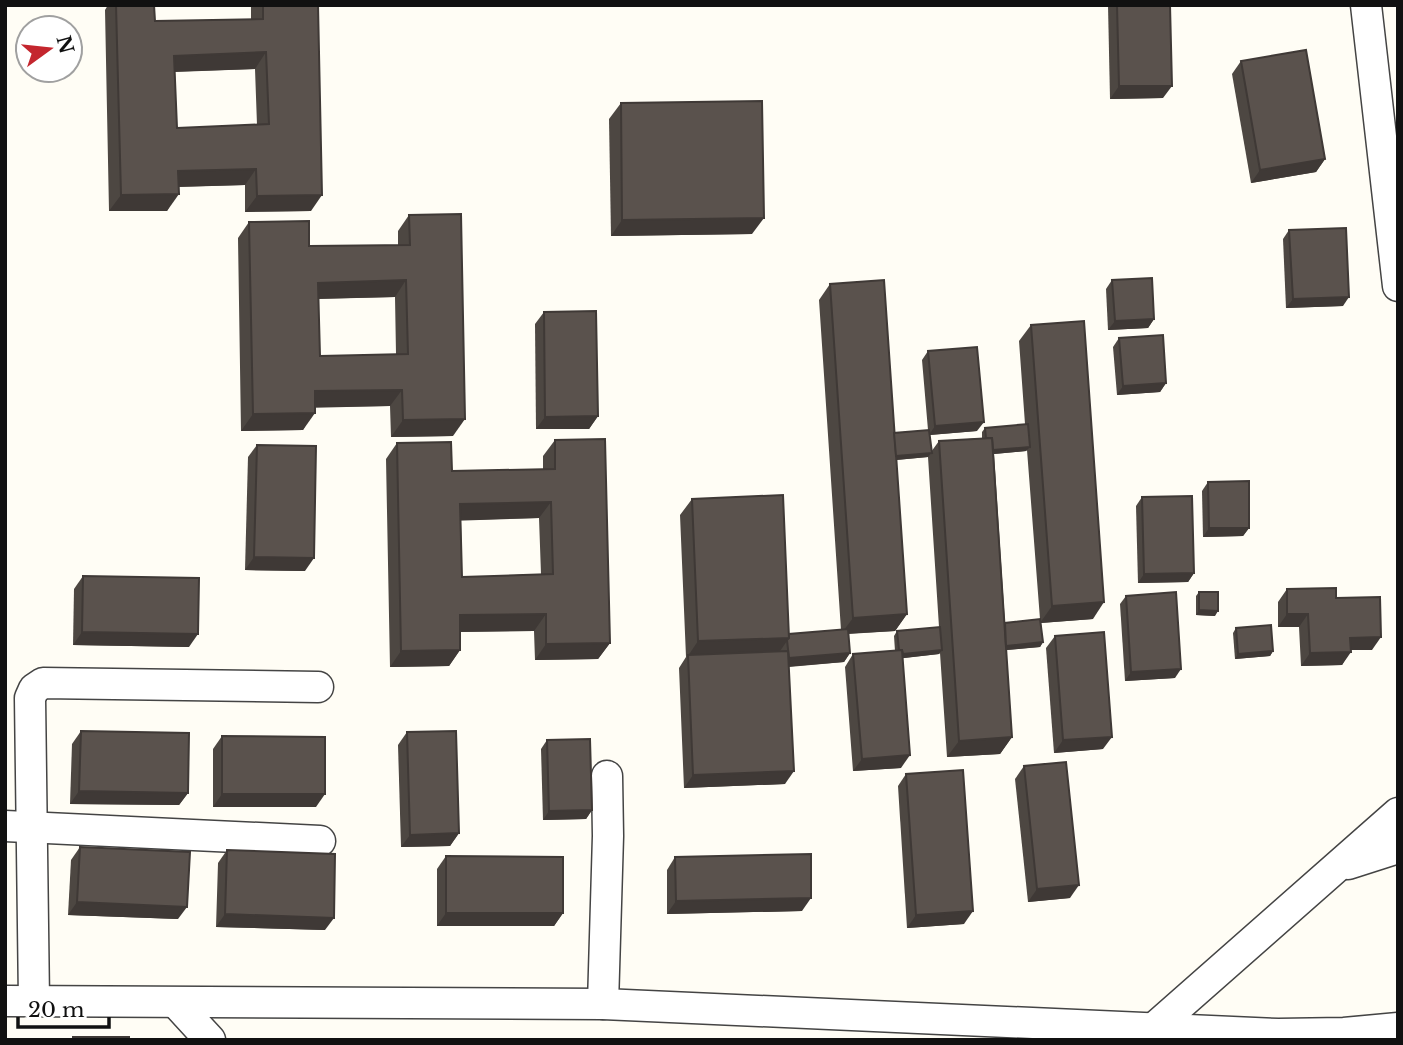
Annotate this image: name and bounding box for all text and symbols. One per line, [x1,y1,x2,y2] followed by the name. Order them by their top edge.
[14,14,84,84] north arrow
[52,33,78,56] text: N
[18,986,108,1030] scale bar
[28,997,85,1023] text: 20 m

